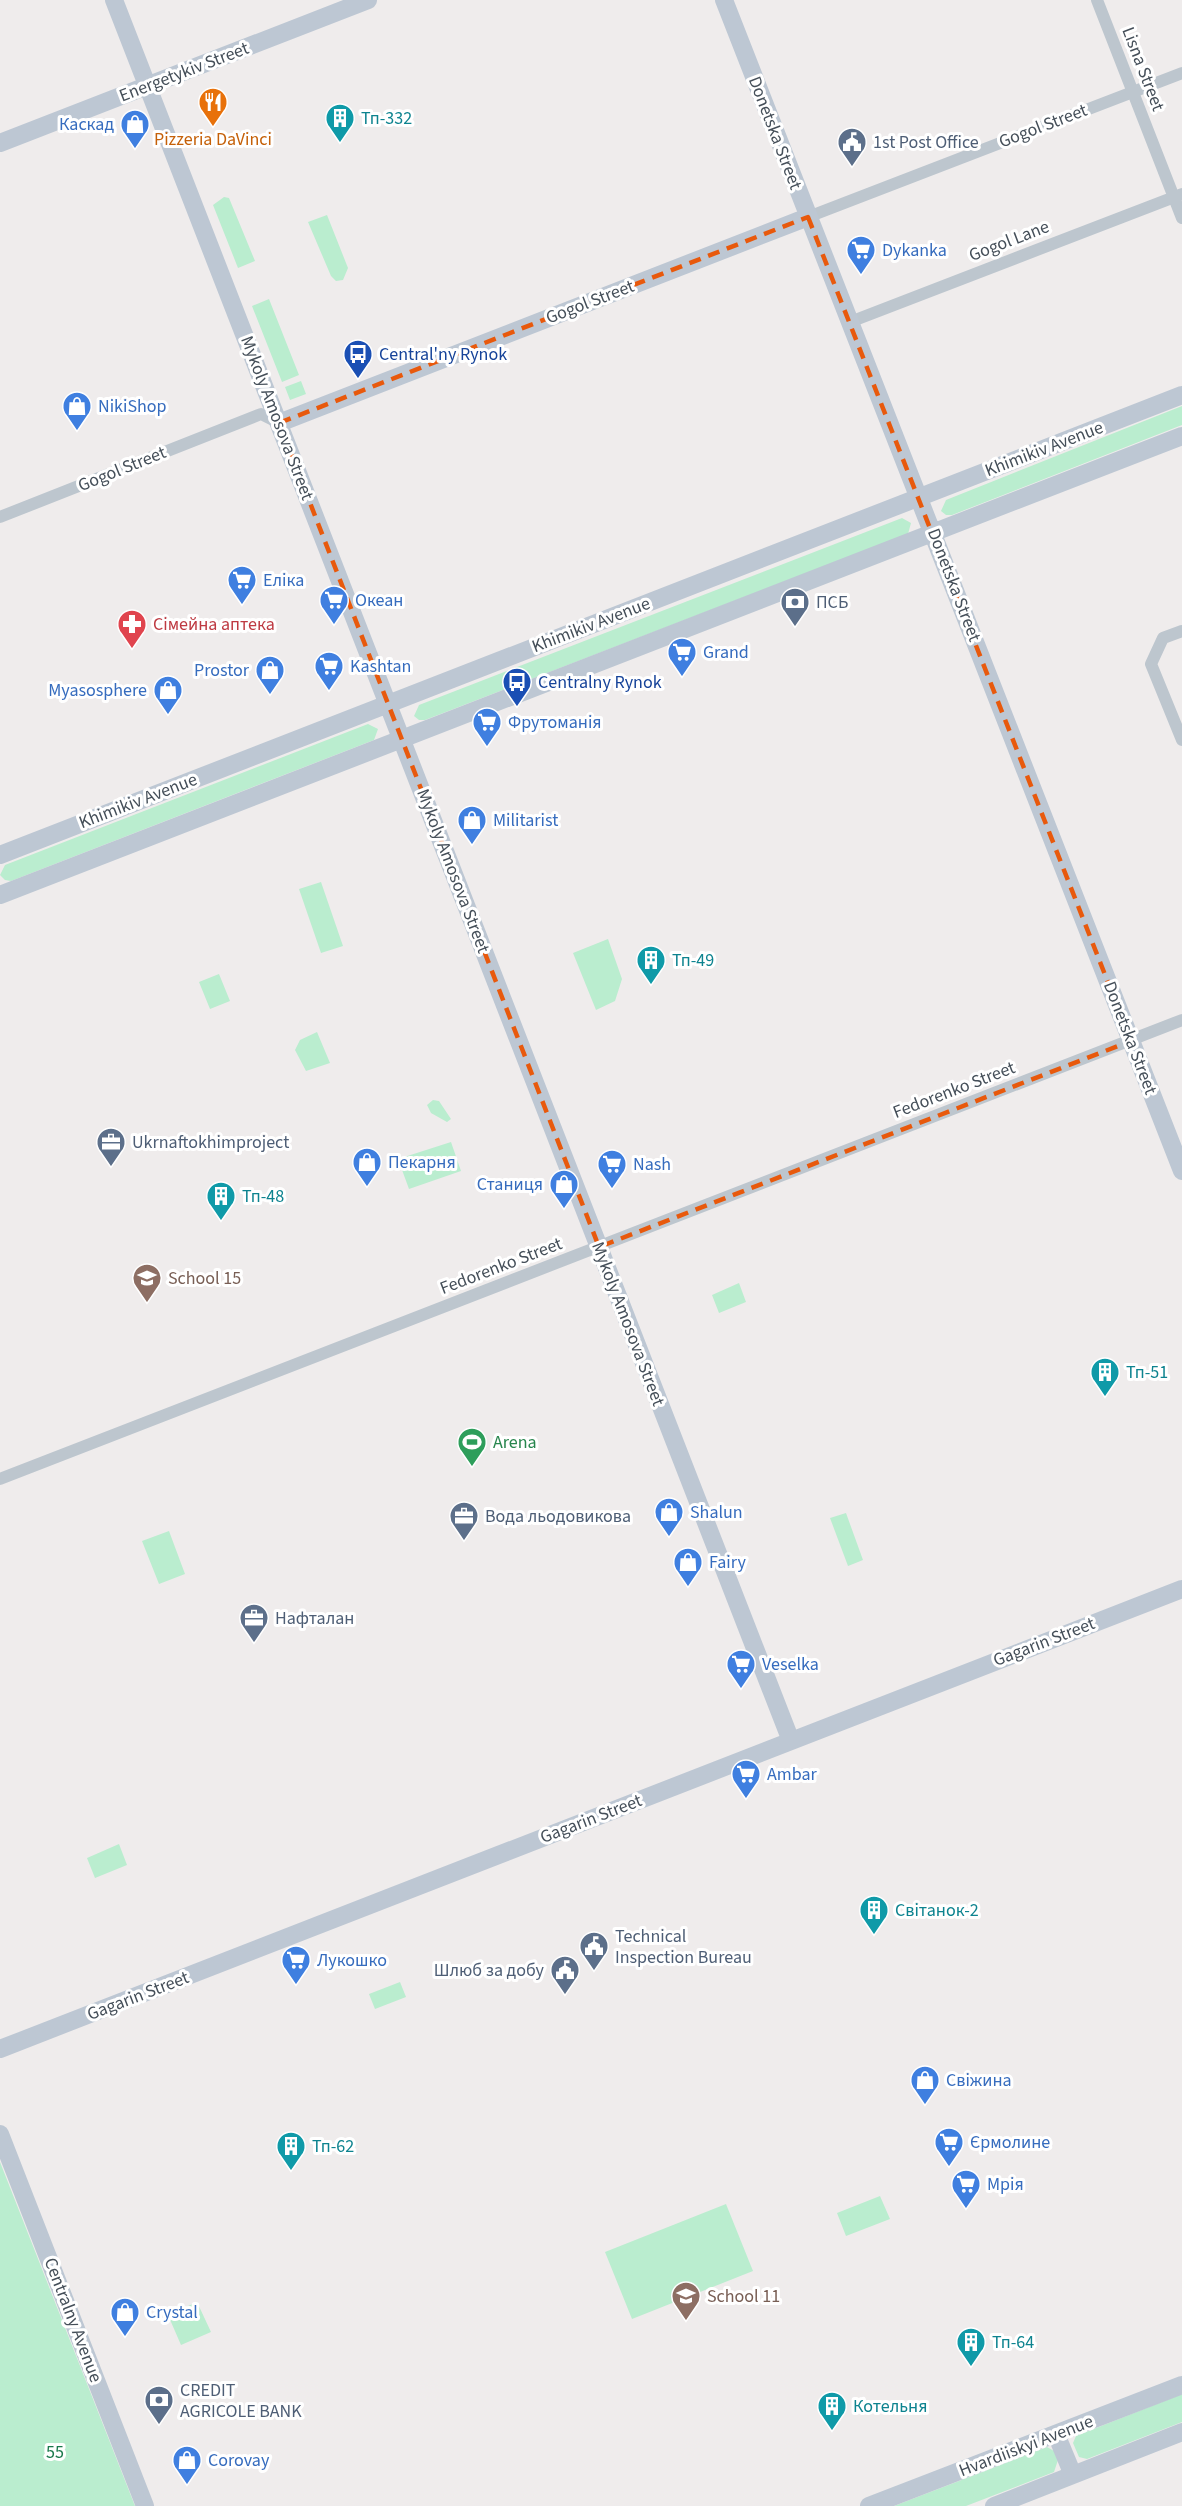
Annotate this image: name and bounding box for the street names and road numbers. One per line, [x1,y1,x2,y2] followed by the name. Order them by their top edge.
[1116,23,1170,115] street label: Lisna Street
[116,36,252,108] street label: Energetykiv Street
[742,73,808,193] street label: Donetska Street
[995,98,1091,154] street label: Gogol Street
[965,214,1053,268] street label: Gogol Lane
[542,274,638,330] street label: Gogol Street
[234,332,320,504] street label: Mykoly Amosova Street
[981,415,1107,483] street label: Khimikiv Avenue
[74,440,170,498] street label: Gogol Street
[921,525,987,645] street label: Donetska Street
[528,591,654,659] street label: Khimikiv Avenue
[75,767,201,835] street label: Khimikiv Avenue
[410,785,496,957] street label: Mykoly Amosova Street
[1097,978,1163,1098] street label: Donetska Street
[889,1055,1019,1125] street label: Fedorenko Street
[436,1231,566,1301] street label: Fedorenko Street
[585,1238,671,1410] street label: Mykoly Amosova Street
[989,1611,1099,1673] street label: Gagarin Street
[536,1788,646,1850] street label: Gagarin Street
[83,1965,193,2027] street label: Gagarin Street
[38,2254,108,2386] street label: Centralny Avenue
[955,2409,1097,2483] street label: Hvardiiskyi Avenue

